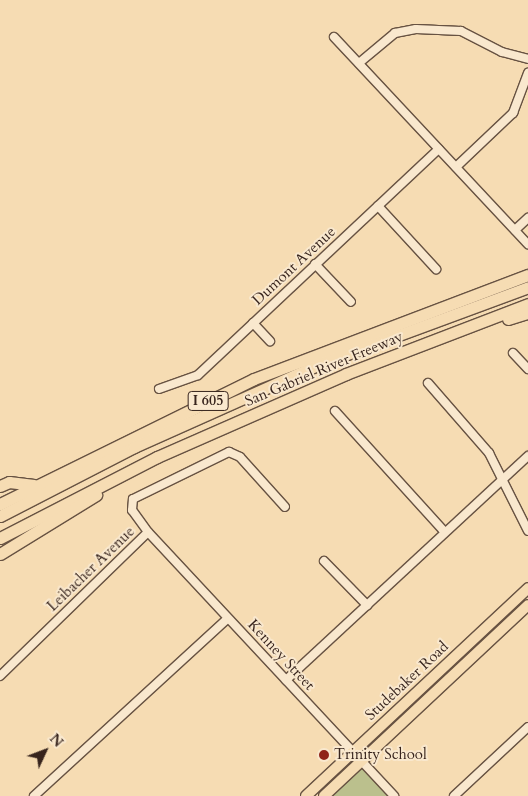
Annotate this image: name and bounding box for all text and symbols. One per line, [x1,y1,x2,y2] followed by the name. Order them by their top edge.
[249,223,339,309] street label: Dumont Avenue
[242,328,406,410] street label: San Gabriel River Freeway
[187,390,229,412] road number: I 605
[44,523,138,615] street label: Leibacher Avenue
[244,616,318,694] street label: Kenney Street
[362,638,452,724] street label: Studebaker Road
[20,726,70,776] north arrow
[45,730,67,751] text: N
[334,746,427,764] place label: Trinity School
[318,749,330,761] marker: Trinity School

